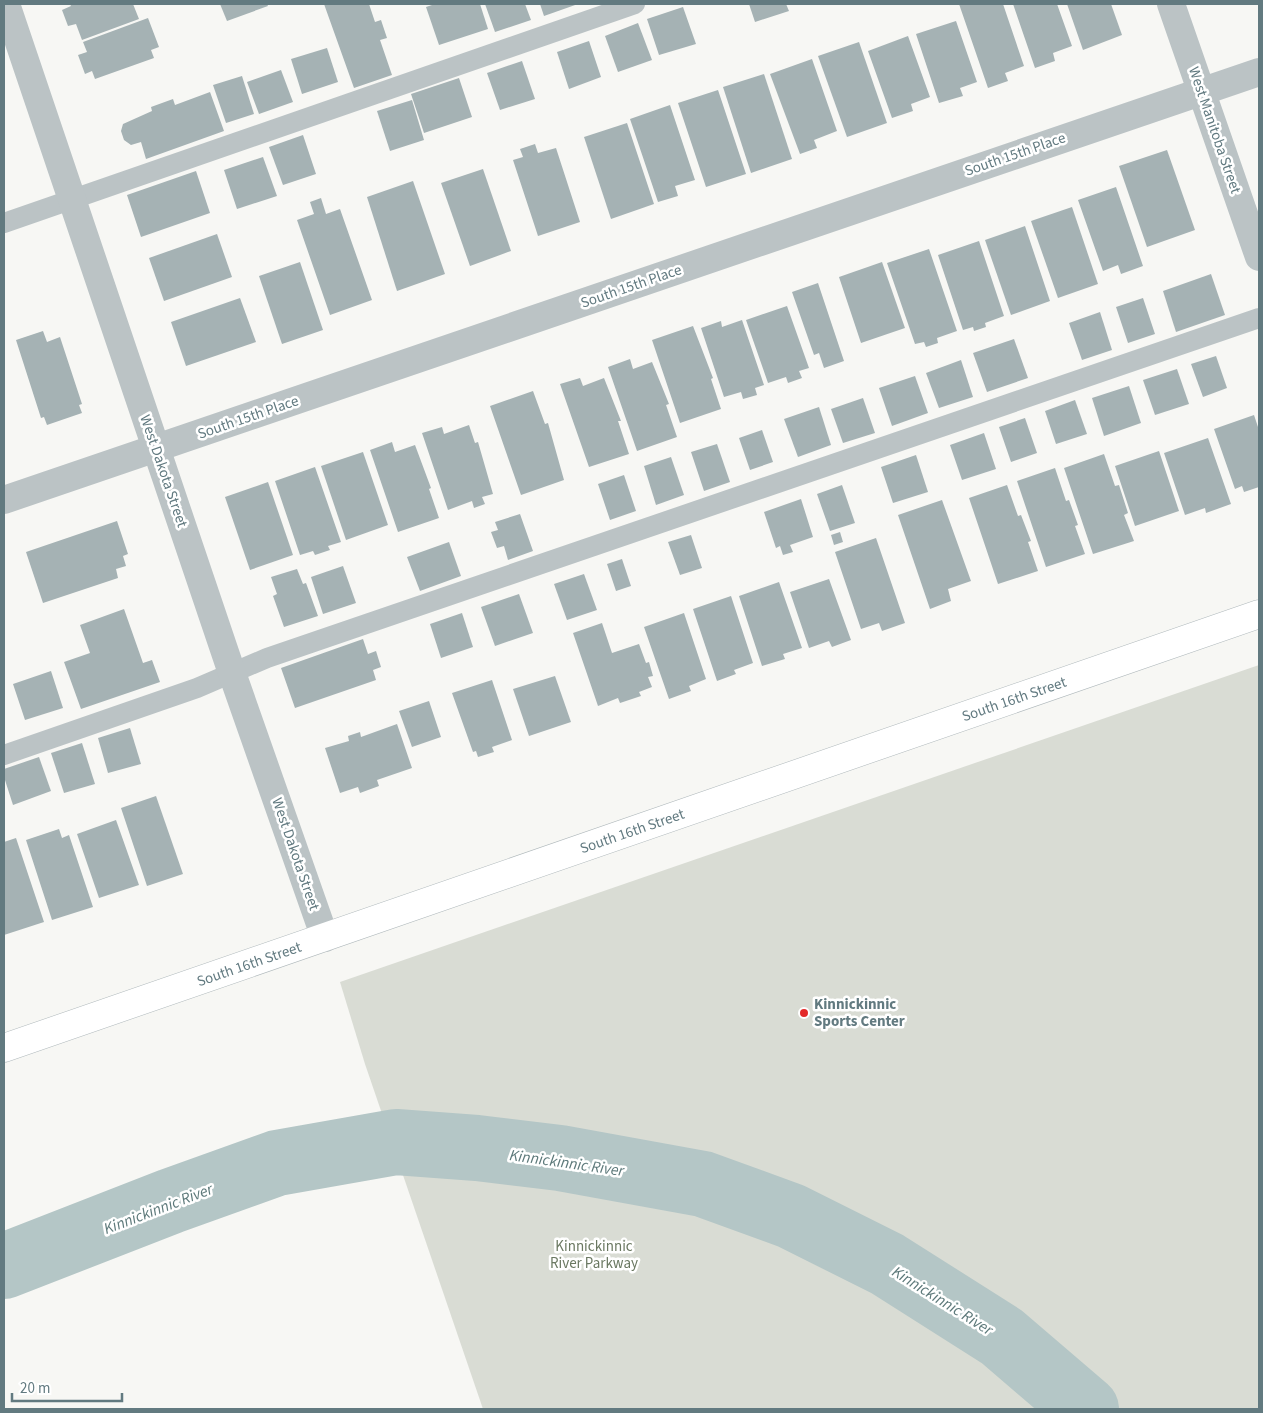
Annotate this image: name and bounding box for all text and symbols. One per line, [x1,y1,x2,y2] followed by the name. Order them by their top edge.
[1183,64,1246,196] street label: West Manitoba Street
[962,127,1068,182] street label: South 15th Place
[578,259,684,314] street label: South 15th Place
[195,390,301,445] street label: South 15th Place
[134,412,193,530] street label: West Dakota Street
[959,672,1069,727] street label: South 16th Street
[266,795,325,913] street label: West Dakota Street
[577,804,687,859] street label: South 16th Street
[194,937,304,992] street label: South 16th Street
[814,994,905,1032] place label: Kinnickinnic Sports Center
[798,1007,810,1019] marker: Kinnickinnic Sports Center
[508,1144,627,1182] water label: Kinnickinnic River
[101,1177,218,1240] water label: Kinnickinnic River
[550,1236,638,1274] park label: Kinnickinnic River Parkway
[888,1261,998,1342] water label: Kinnickinnic River
[12,1370,122,1402] scale bar
[20,1378,50,1399] text: 20 m

